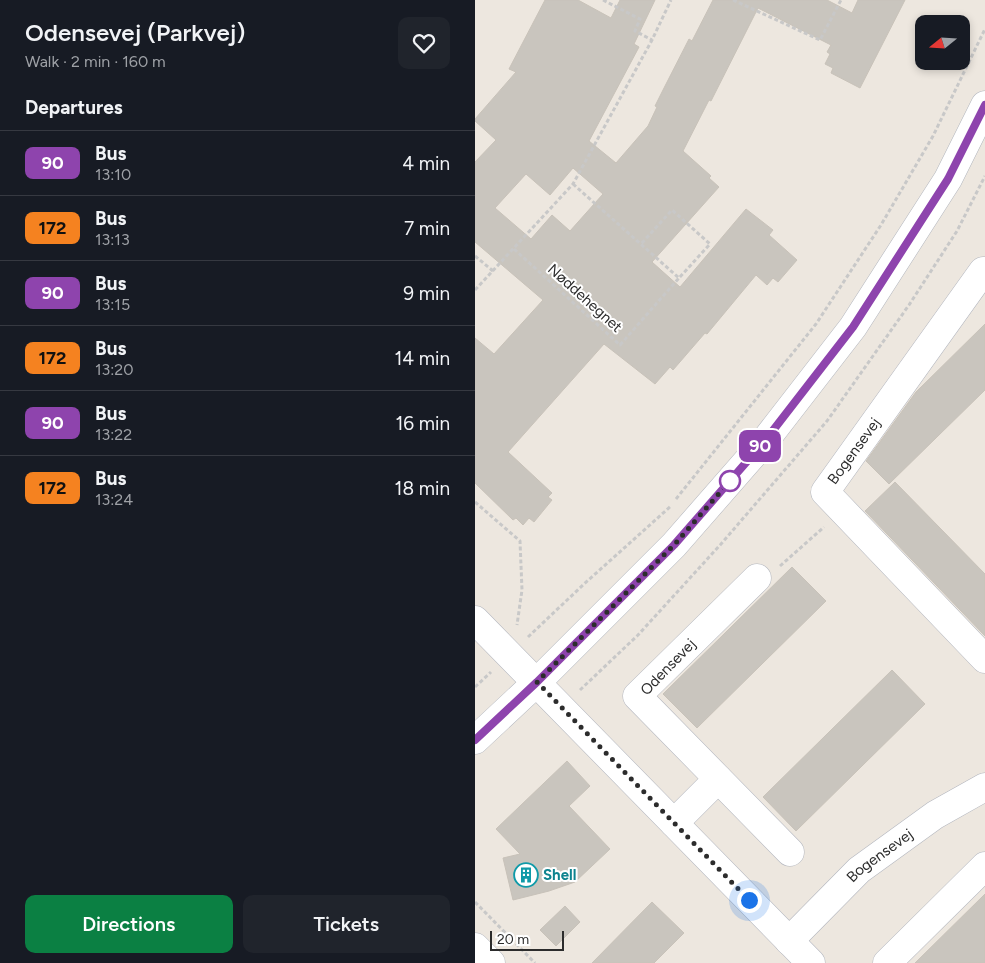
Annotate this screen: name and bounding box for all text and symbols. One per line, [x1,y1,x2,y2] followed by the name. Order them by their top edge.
[915,15,970,70] north arrow
[915,15,970,70] map controls
[398,17,450,69] button: heart
[25,18,245,47] text: Odensevej (Parkvej)
[25,52,166,71] text: Walk · 2 min · 160 m
[25,96,123,119] text: Departures
[95,142,126,165] text: Bus
[41,152,64,174] text: 90
[402,152,450,175] text: 4 min
[95,165,131,184] text: 13:10
[95,207,126,230] text: Bus
[38,217,67,239] text: 172
[404,217,450,240] text: 7 min
[95,230,130,249] text: 13:13
[544,260,626,336] street label: Nøddehegnet
[95,272,126,295] text: Bus
[41,282,64,304] text: 90
[403,282,450,305] text: 9 min
[95,295,130,314] text: 13:15
[95,337,126,360] text: Bus
[38,347,67,369] text: 172
[394,347,450,370] text: 14 min
[95,360,134,379] text: 13:20
[95,402,126,425] text: Bus
[41,412,64,434] text: 90
[396,412,450,435] text: 16 min
[824,414,884,488] street label: Bogensevej
[95,425,132,444] text: 13:22
[737,430,783,462] line badge: 90
[749,435,771,457] text: 90
[95,467,126,490] text: Bus
[719,470,741,492] unlabelled marker
[38,477,67,499] text: 172
[395,477,450,500] text: 18 min
[95,490,133,509] text: 13:24
[637,635,699,699] street label: Odensevej
[843,825,916,886] street label: Bogensevej
[513,862,539,888] building icon: Shell
[543,866,576,884] place label: Shell
[737,888,762,913] your location
[25,895,233,953] button: Directions
[243,895,450,953] button: Tickets
[490,928,564,951] scale bar
[497,931,529,948] text: 20 m

